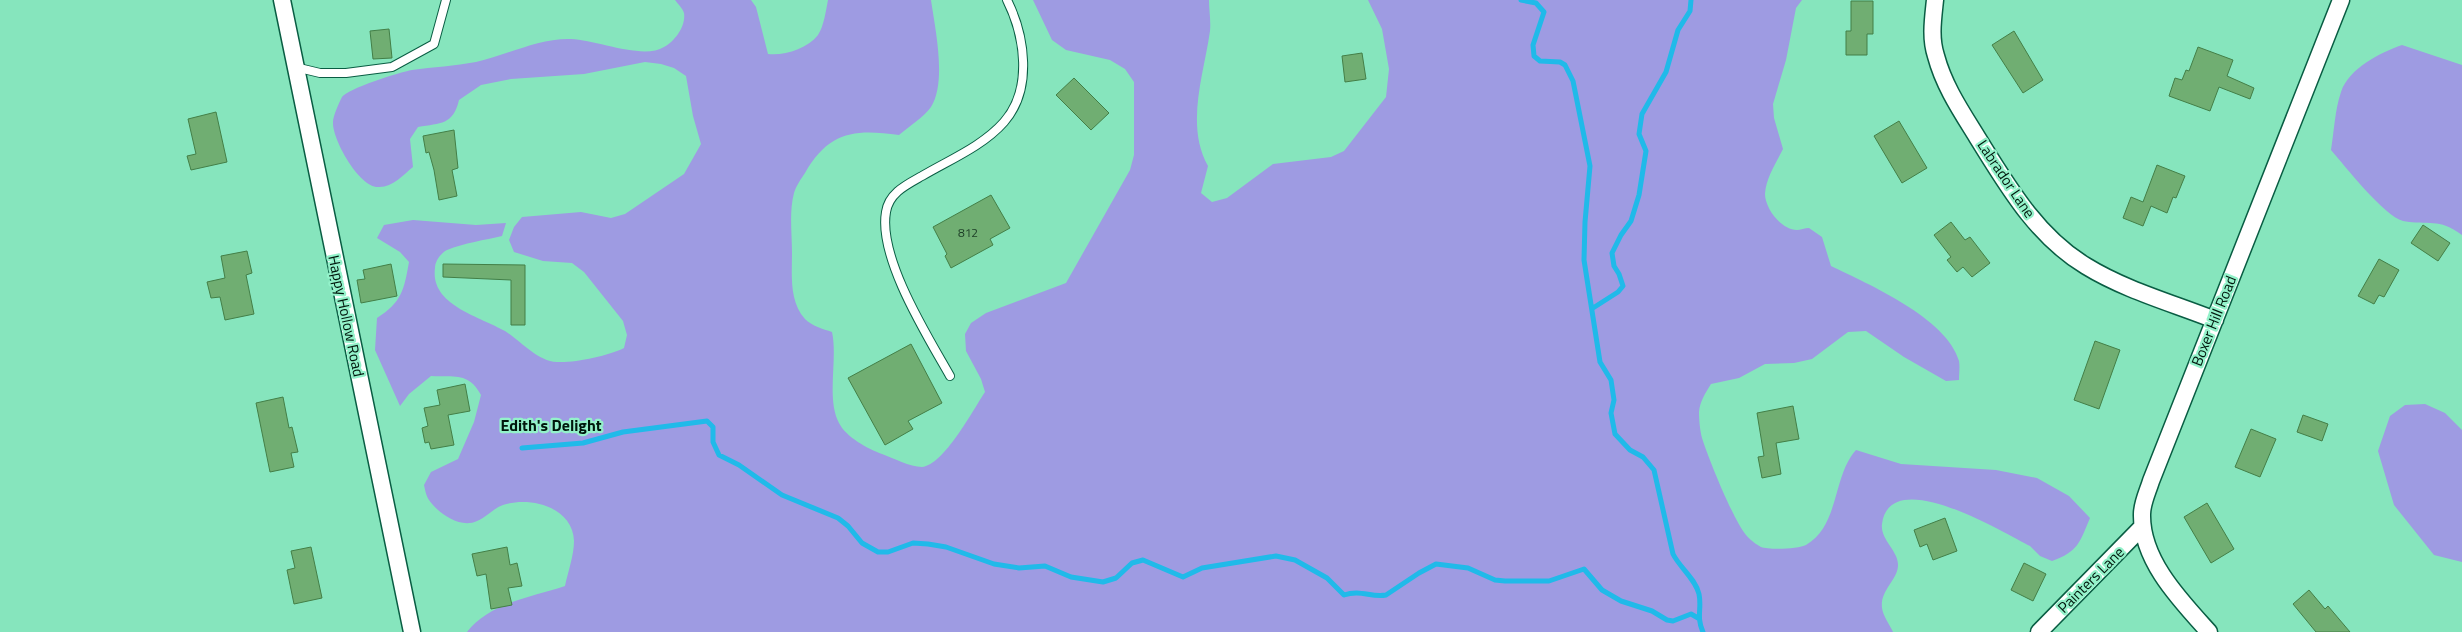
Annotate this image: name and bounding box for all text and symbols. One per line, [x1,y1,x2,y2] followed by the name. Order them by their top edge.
[1972,135,2041,222] street label: Labrador Lane
[958,223,978,242] house number: 812
[322,253,371,379] street label: Happy Hollow Road
[2185,272,2242,370] street label: Boxer Hill Road
[500,413,602,437] district label: Edith's Delight
[2052,541,2129,618] street label: Painters Lane

